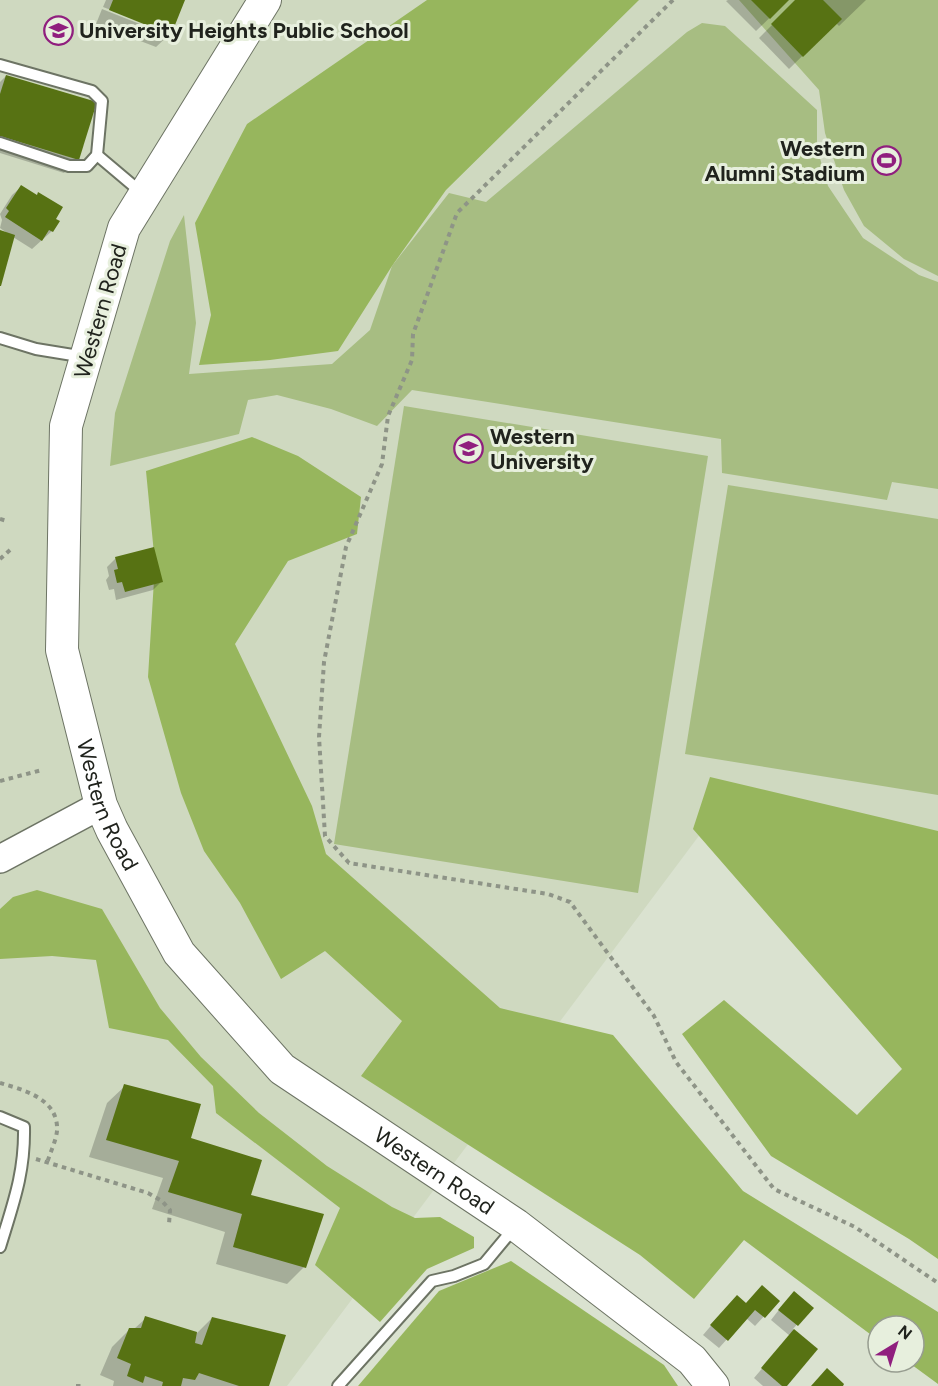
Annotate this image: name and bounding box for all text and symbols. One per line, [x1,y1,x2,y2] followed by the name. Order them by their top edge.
[42,14,74,46] school or university icon: University Heights Public School
[79,17,409,44] place label: University Heights Public School
[704,135,865,187] place label: Western Alumni Stadium
[870,145,902,177] sports icon: Western Alumni Stadium
[68,241,133,381] street label: Western Road
[490,423,594,475] place label: Western University
[453,433,485,465] school or university icon: Western University
[71,736,144,875] street label: Western Road
[369,1121,499,1221] street label: Western Road
[866,1314,926,1374] north arrow
[894,1321,916,1344] text: N

